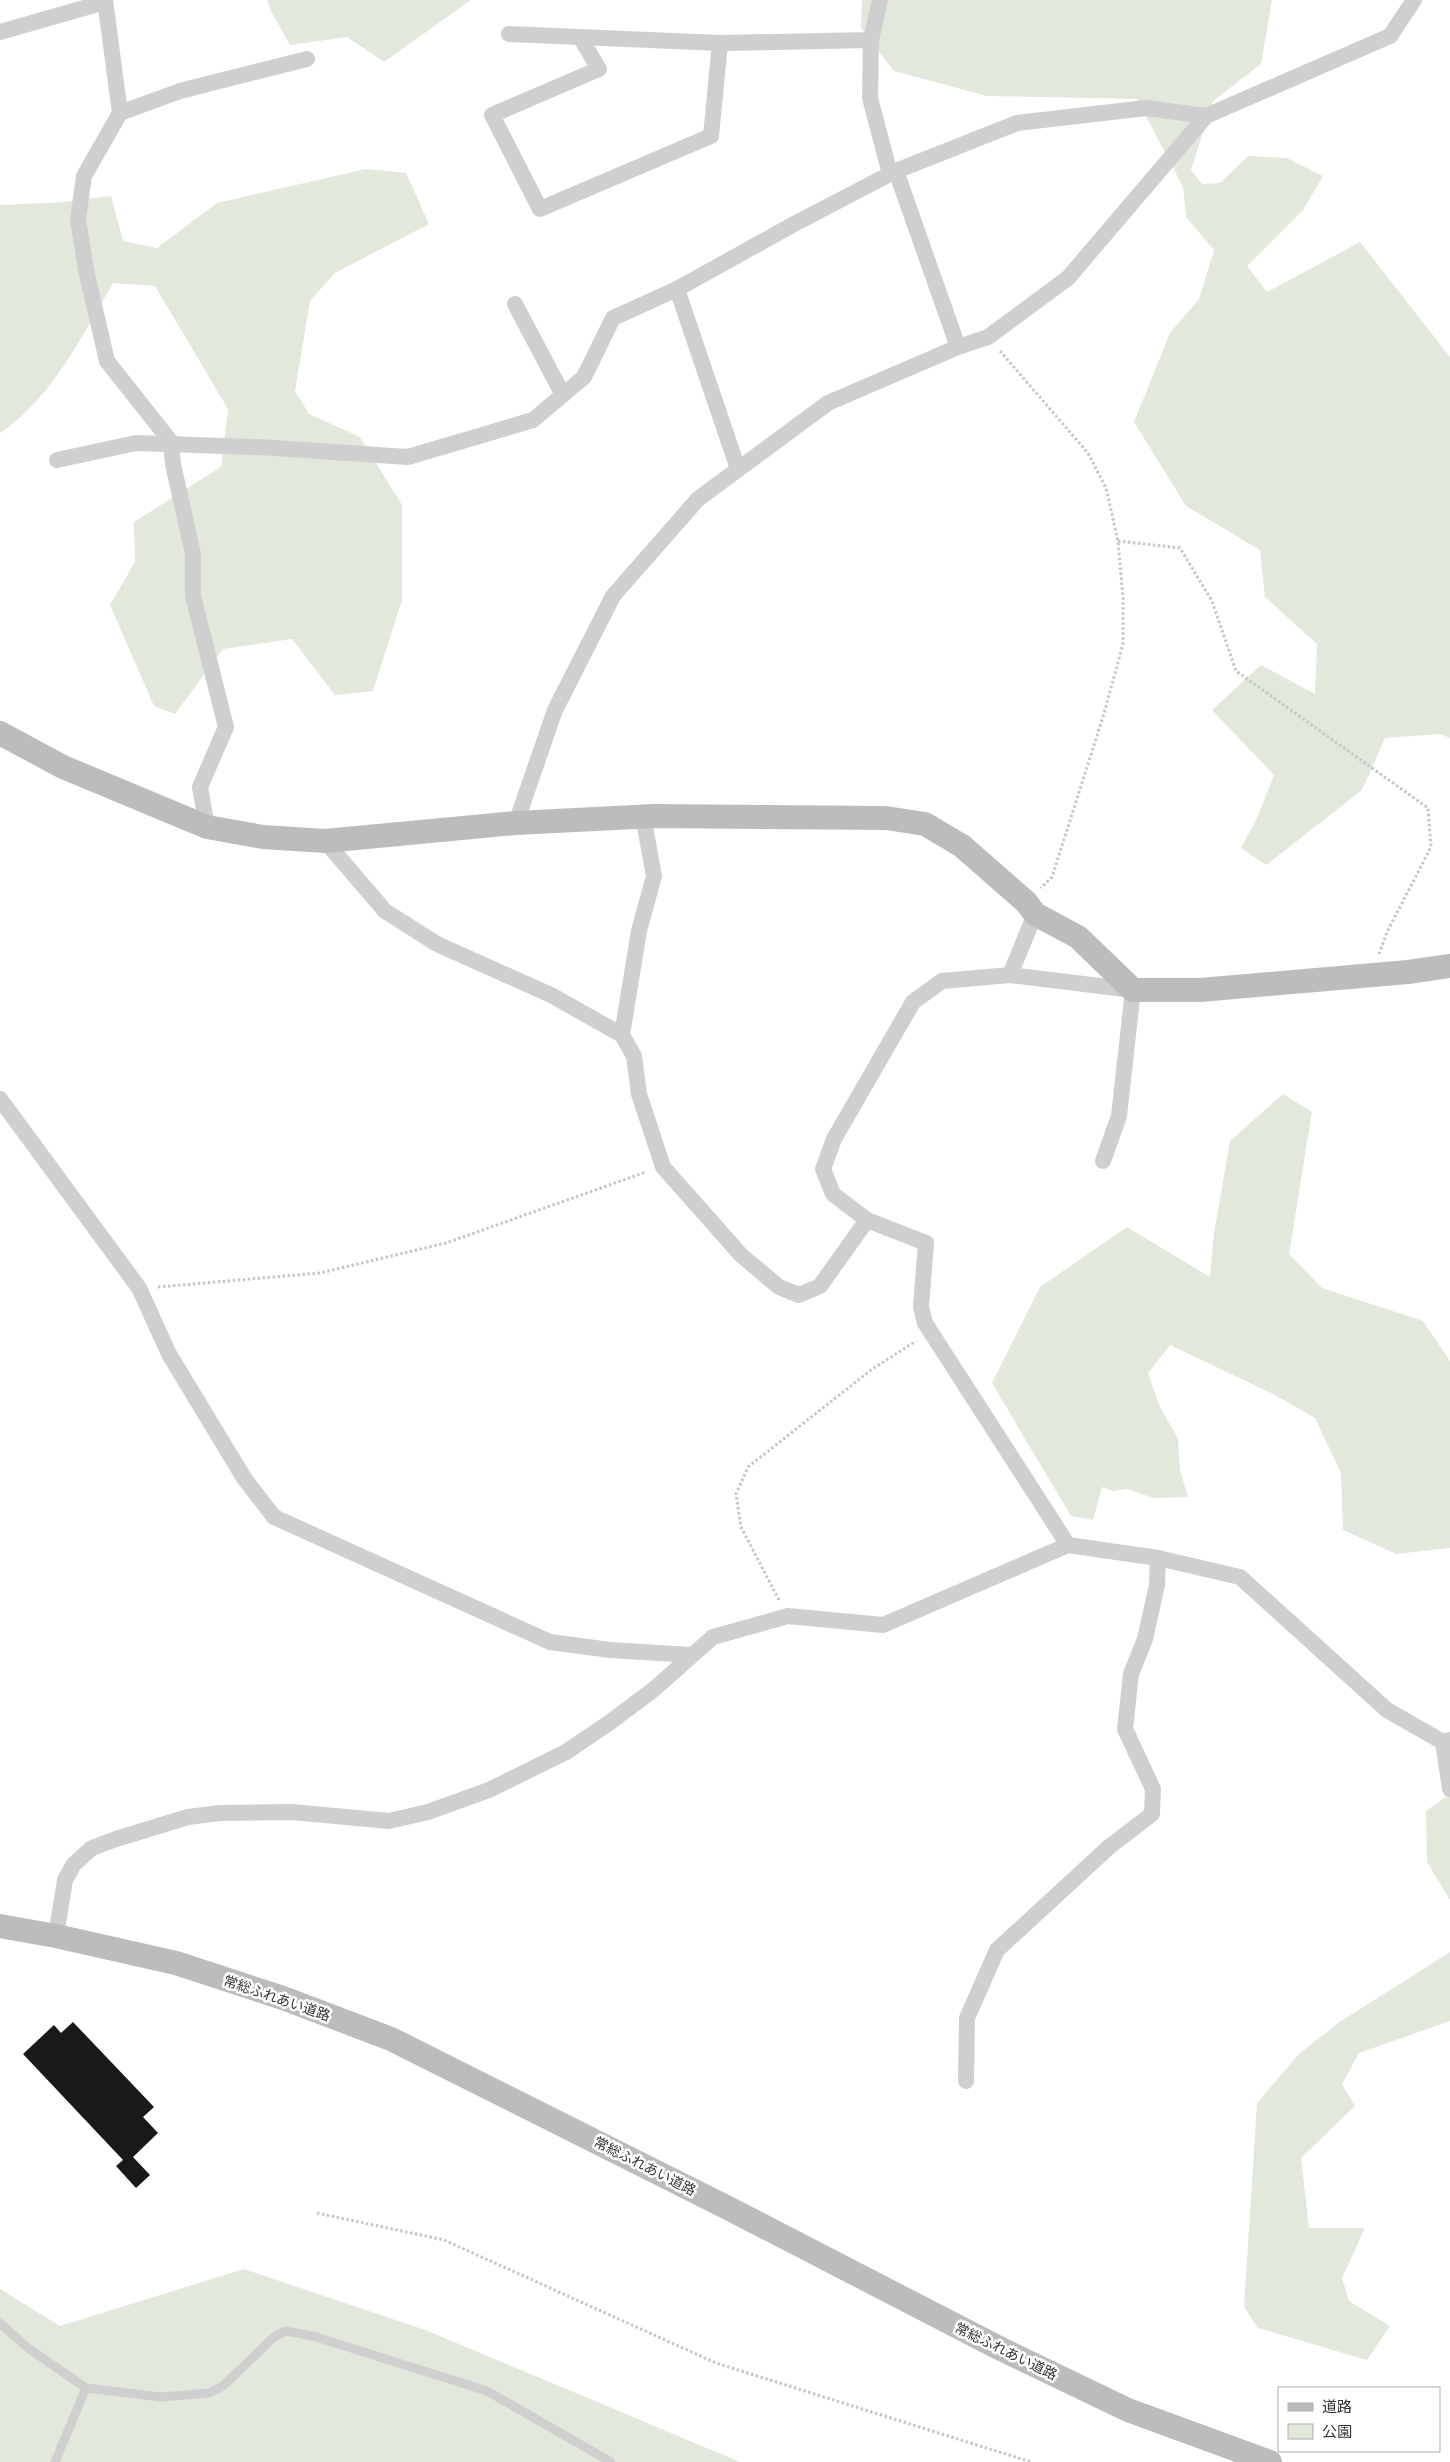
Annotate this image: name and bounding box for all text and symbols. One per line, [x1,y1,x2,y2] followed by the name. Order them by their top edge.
[221,1971,333,2025] street label: 常総ふれあい道路
[591,2133,699,2199] street label: 常総ふれあい道路
[952,2318,1060,2384] street label: 常総ふれあい道路
[1278,2387,1440,2452] legend
[1322,2397,1352,2416] text: 道路
[1322,2422,1352,2441] text: 公園

